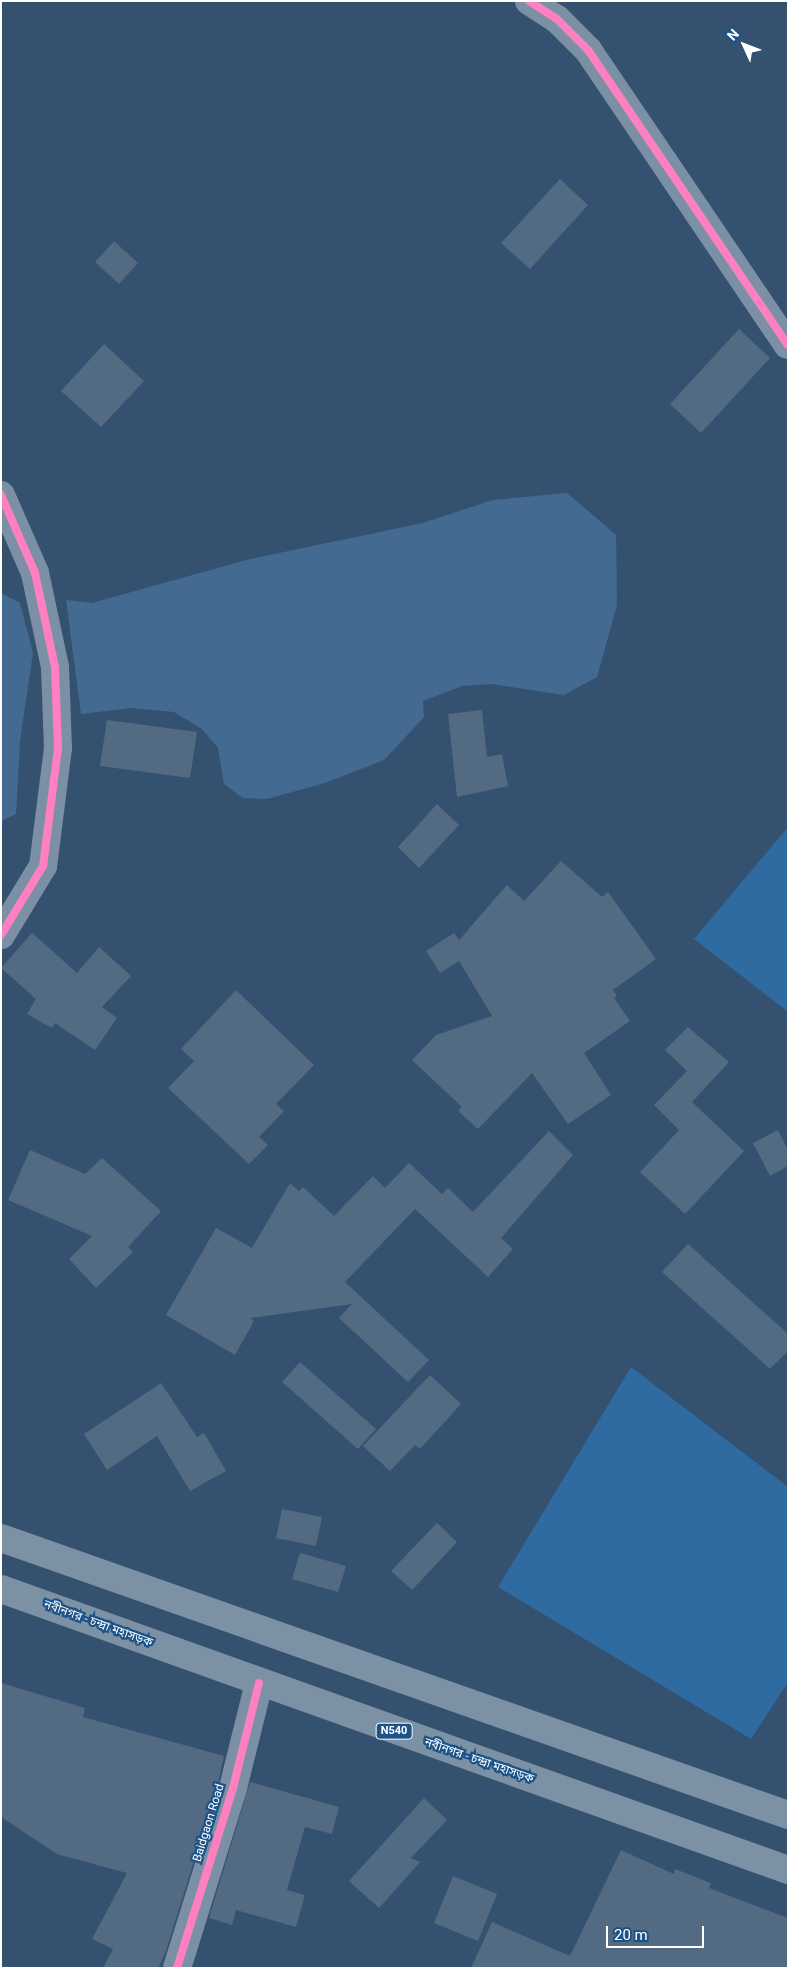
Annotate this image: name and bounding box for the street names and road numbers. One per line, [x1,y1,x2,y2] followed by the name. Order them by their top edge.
[42,1598,154,1650] street label: নবীনগর - চন্দ্রা মহাসড়ক
[375,1722,413,1740] road number: N540
[422,1736,536,1786] street label: নবীনগর - চন্দ্রা মহাসড়ক
[190,1782,228,1864] street label: Baidgaon Road

